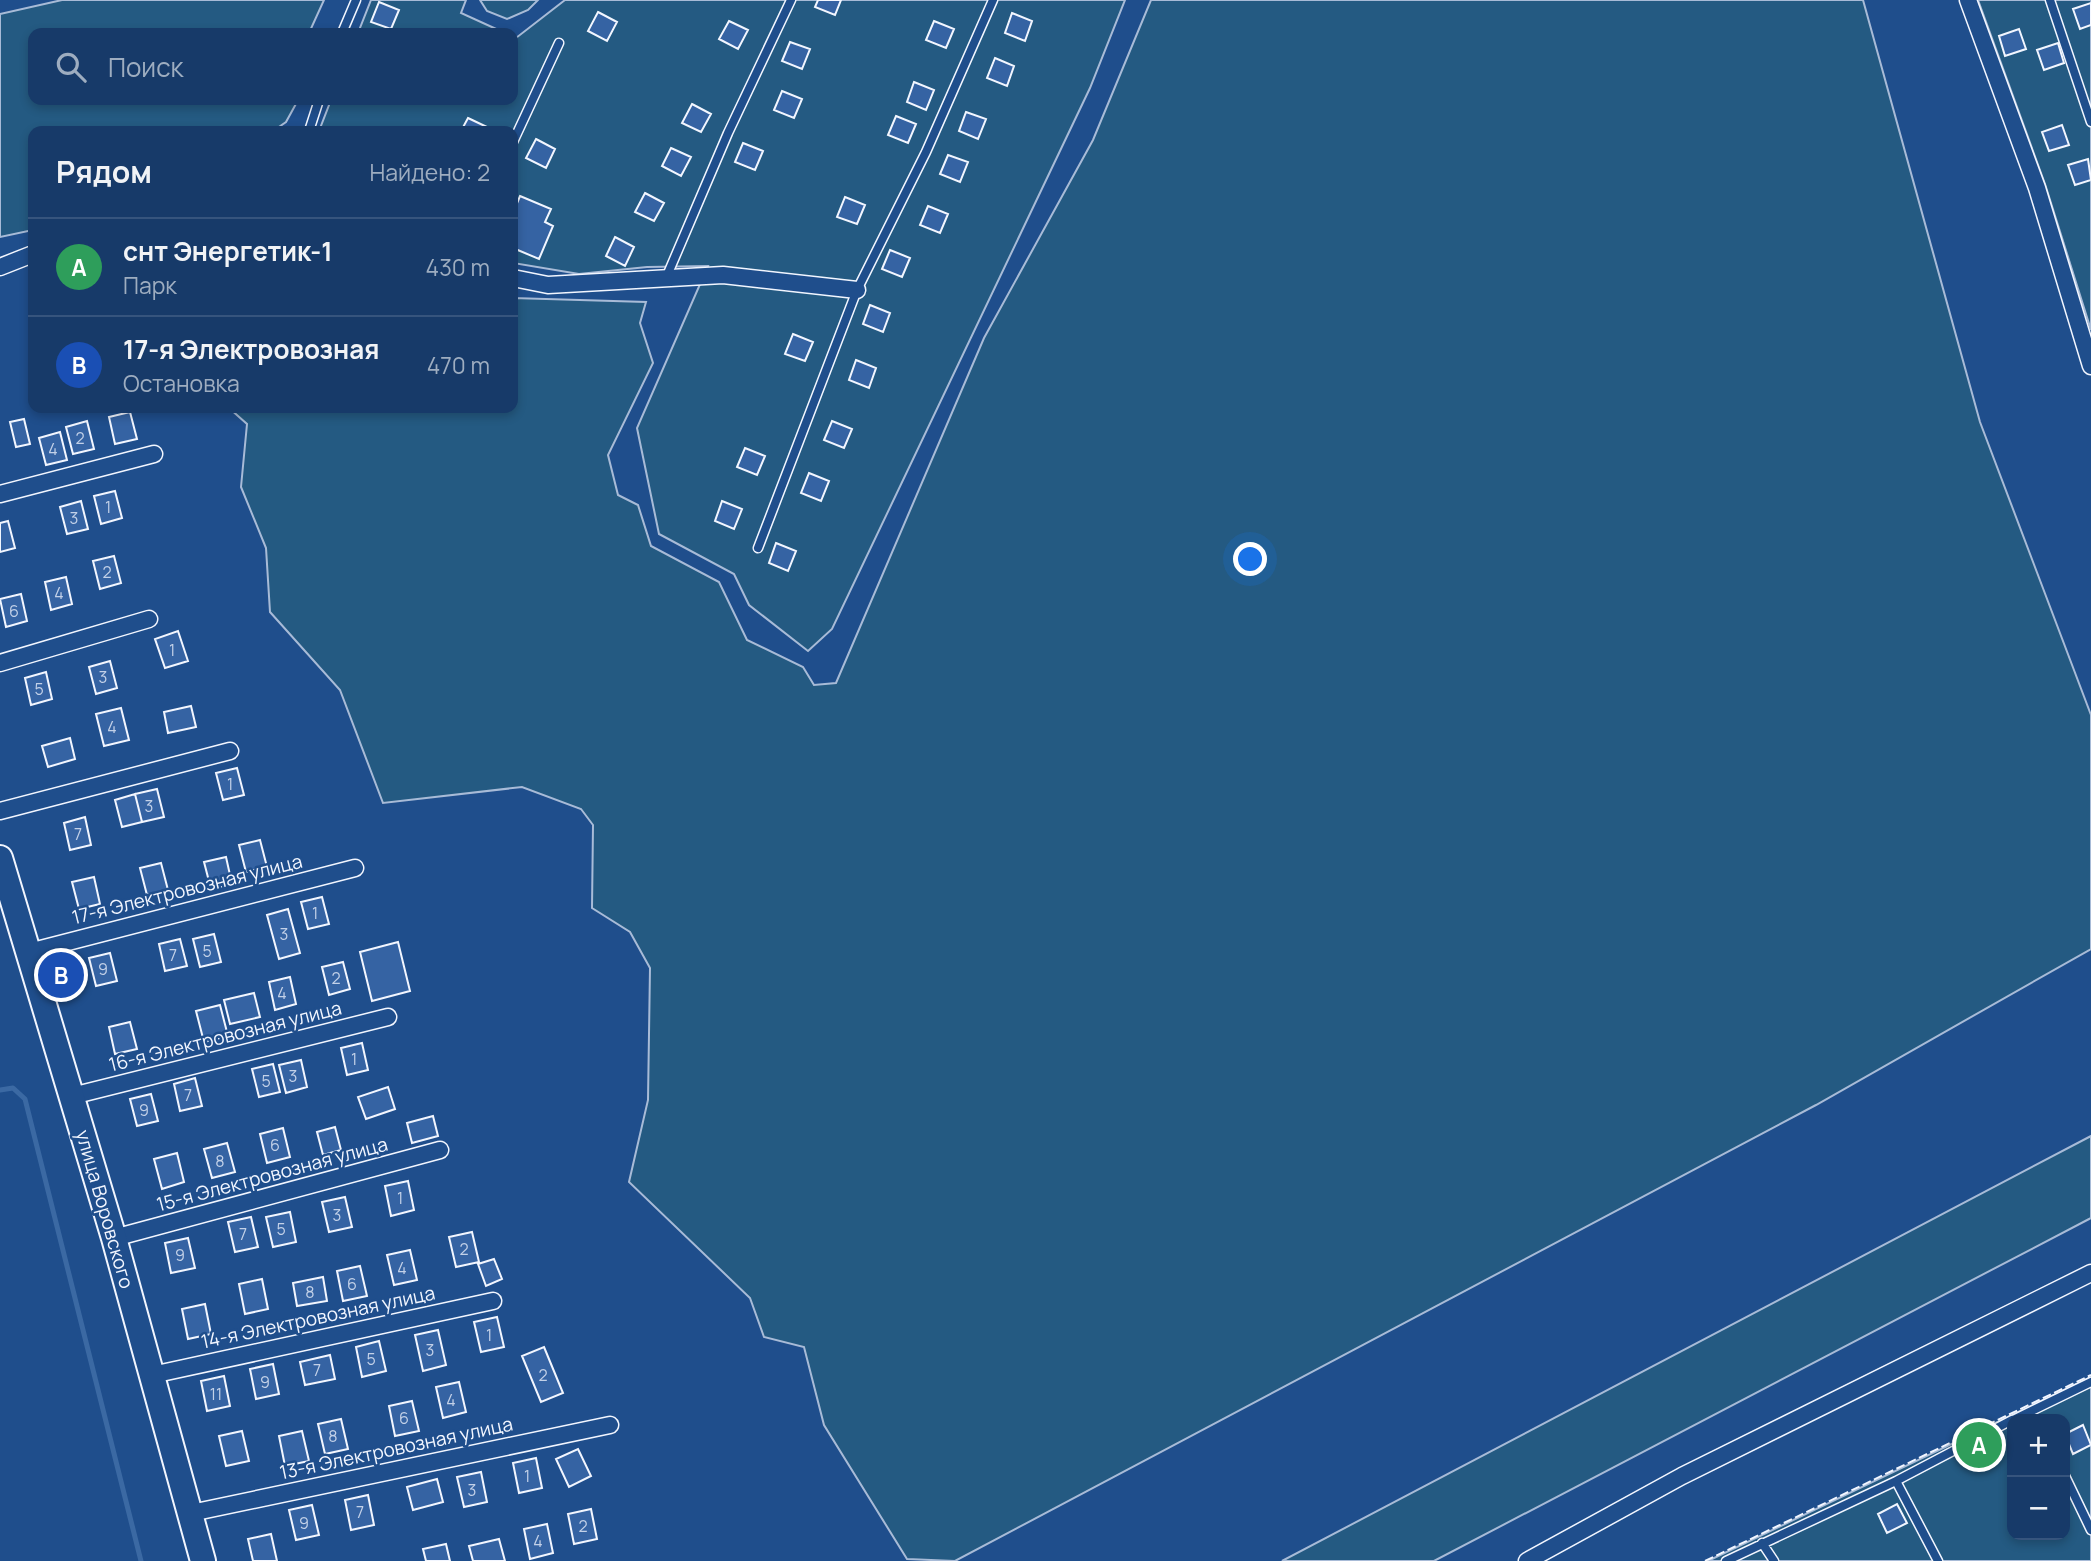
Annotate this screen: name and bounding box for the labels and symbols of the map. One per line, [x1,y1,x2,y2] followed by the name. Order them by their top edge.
[75,427,85,449] house number: 2
[48,438,58,460] house number: 4
[105,496,111,518] house number: 1
[70,507,78,529] house number: 3
[1233,542,1267,576] your location
[102,561,112,583] house number: 2
[54,582,64,604] house number: 4
[9,600,19,622] house number: 6
[169,639,175,661] house number: 1
[99,666,107,688] house number: 3
[34,678,44,700] house number: 5
[107,716,117,738] house number: 4
[227,773,233,795] house number: 1
[145,795,153,817] house number: 3
[74,823,82,845] house number: 7
[69,848,305,930] street label: 17-я Электровозная улица
[312,902,318,924] house number: 1
[280,923,288,945] house number: 3
[202,940,212,962] house number: 5
[169,944,177,966] house number: 7
[38,949,84,1001] pin: B
[98,958,108,980] house number: 9
[331,967,341,989] house number: 2
[277,982,287,1004] house number: 4
[106,994,344,1078] street label: 16-я Электровозная улица
[351,1048,357,1070] house number: 1
[289,1065,297,1087] house number: 3
[261,1070,271,1092] house number: 5
[184,1084,192,1106] house number: 7
[139,1099,149,1121] house number: 9
[70,1127,140,1291] street label: улица Воровского
[154,1131,390,1217] street label: 15-я Электровозная улица
[270,1134,280,1156] house number: 6
[215,1150,225,1172] house number: 8
[397,1187,403,1209] house number: 1
[333,1204,341,1226] house number: 3
[276,1218,286,1240] house number: 5
[239,1223,247,1245] house number: 7
[459,1238,469,1260] house number: 2
[175,1244,185,1266] house number: 9
[397,1257,407,1279] house number: 4
[347,1273,357,1295] house number: 6
[199,1279,437,1355] street label: 14-я Электровозная улица
[305,1281,315,1303] house number: 8
[486,1324,492,1346] house number: 1
[426,1339,434,1361] house number: 3
[366,1348,376,1370] house number: 5
[313,1359,321,1381] house number: 7
[538,1364,548,1386] house number: 2
[260,1371,270,1393] house number: 9
[210,1383,222,1405] house number: 11
[446,1389,456,1411] house number: 4
[399,1407,409,1429] house number: 6
[277,1411,515,1485] street label: 13-я Электровозная улица
[1956,1419,2002,1471] pin: A
[328,1425,338,1447] house number: 8
[524,1465,530,1487] house number: 1
[468,1479,476,1501] house number: 3
[356,1501,364,1523] house number: 7
[299,1512,309,1534] house number: 9
[578,1515,588,1537] house number: 2
[533,1530,543,1552] house number: 4

